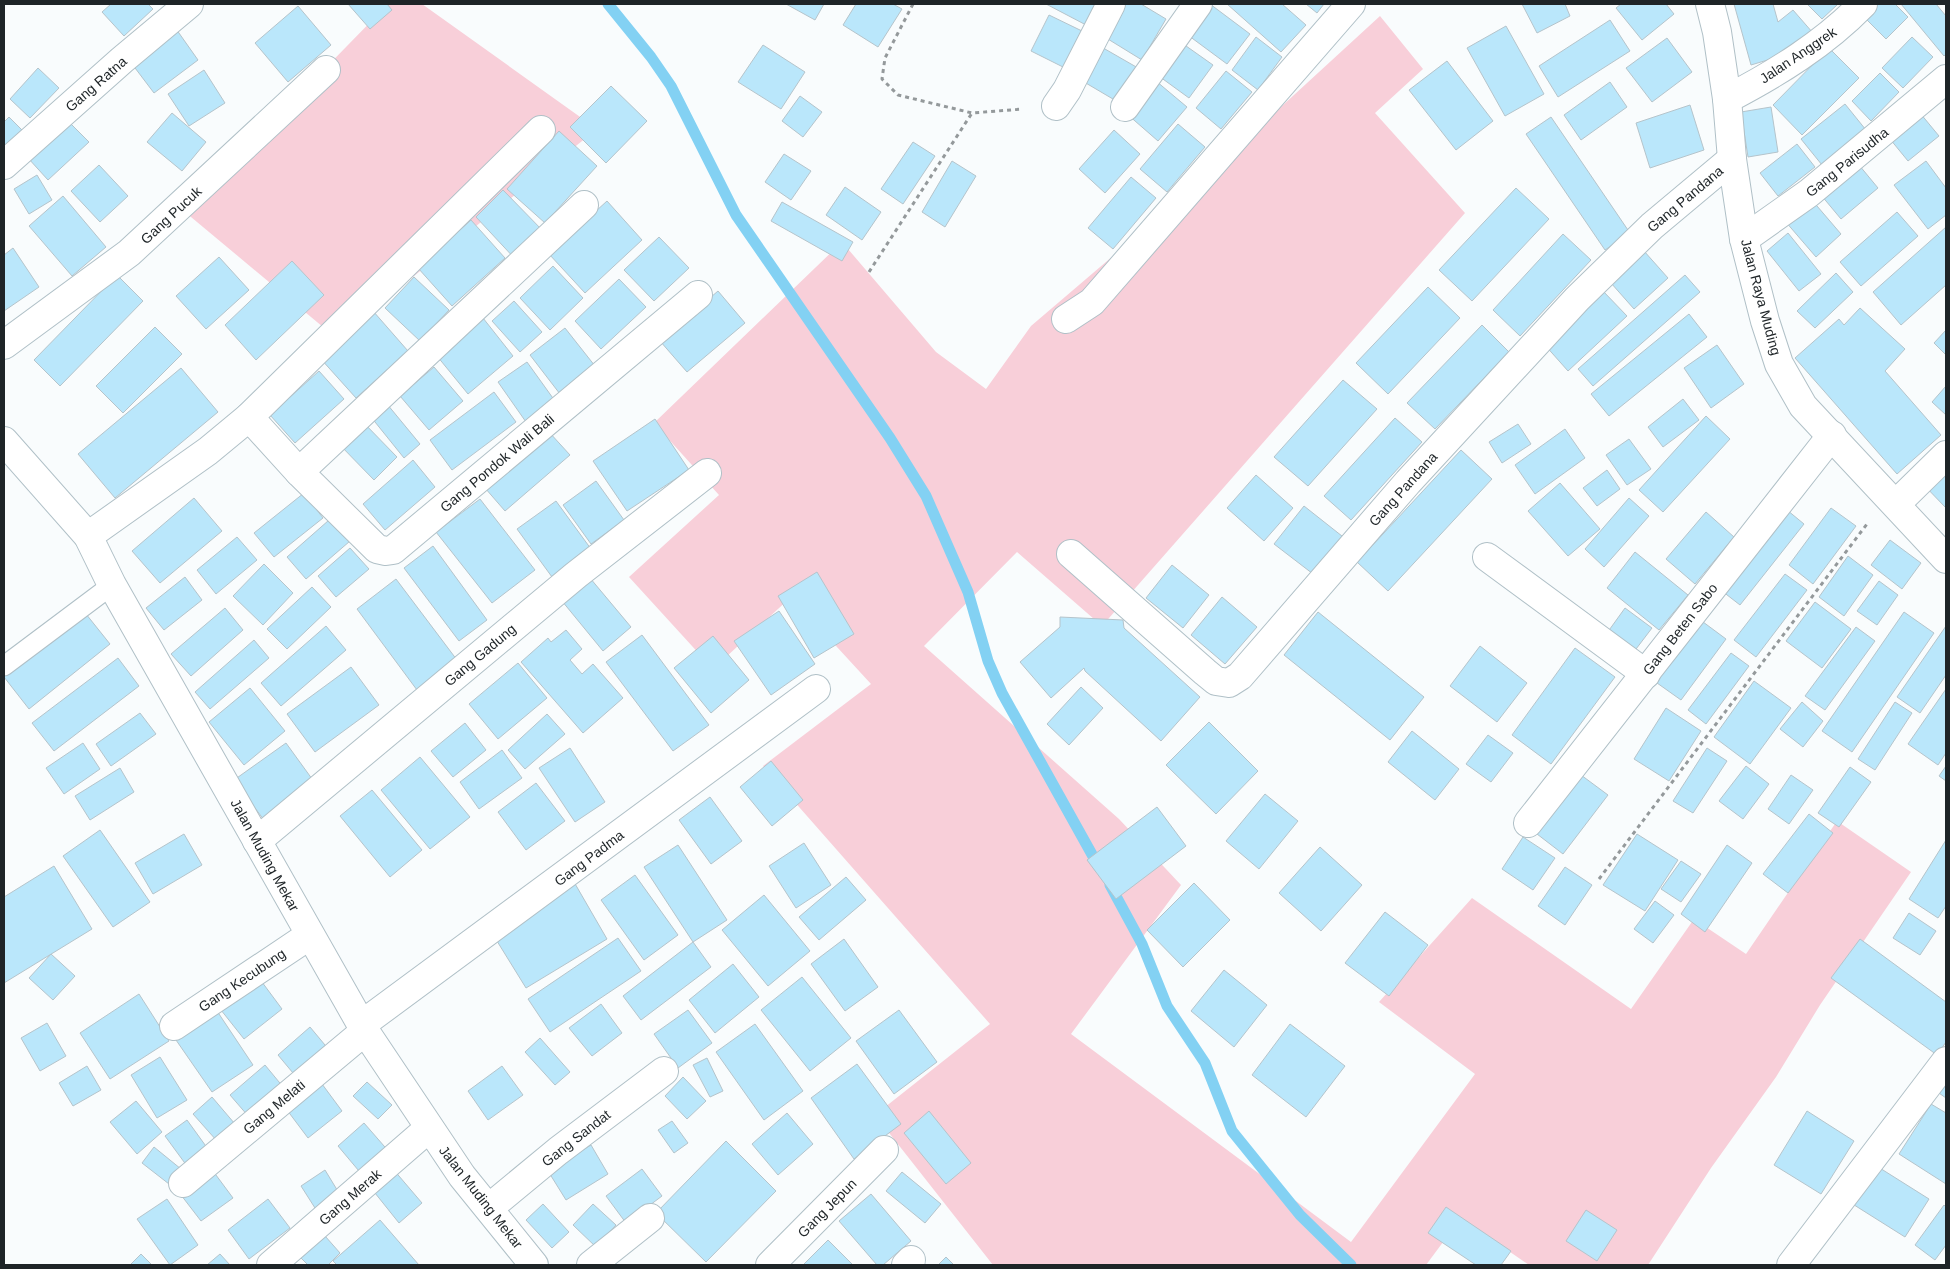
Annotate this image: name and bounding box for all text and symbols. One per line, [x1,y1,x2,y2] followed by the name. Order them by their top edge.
[1757,23,1840,86] street label: Jalan Anggrek
[62,53,130,115] street label: Gang Ratna
[1803,124,1892,200] street label: Gang Parisudha
[1644,162,1726,235] street label: Gang Pandana
[137,182,205,247] street label: Gang Pucuk
[1738,237,1784,357] street label: Jalan Raya Muding
[437,411,557,515] street label: Gang Pondok Wali Bali
[1366,448,1441,529] street label: Gang Pandana
[1639,580,1721,678] street label: Gang Beten Sabo
[441,621,519,689] street label: Gang Gadung
[227,796,303,914] street label: Jalan Muding Mekar
[551,827,627,889] street label: Gang Padma
[196,945,288,1015] street label: Gang Kecubung
[240,1077,308,1137] street label: Gang Melati
[539,1106,614,1170] street label: Gang Sandat
[436,1142,526,1252] street label: Jalan Muding Mekar
[316,1165,385,1228] street label: Gang Merak
[794,1175,860,1241] street label: Gang Jepun

